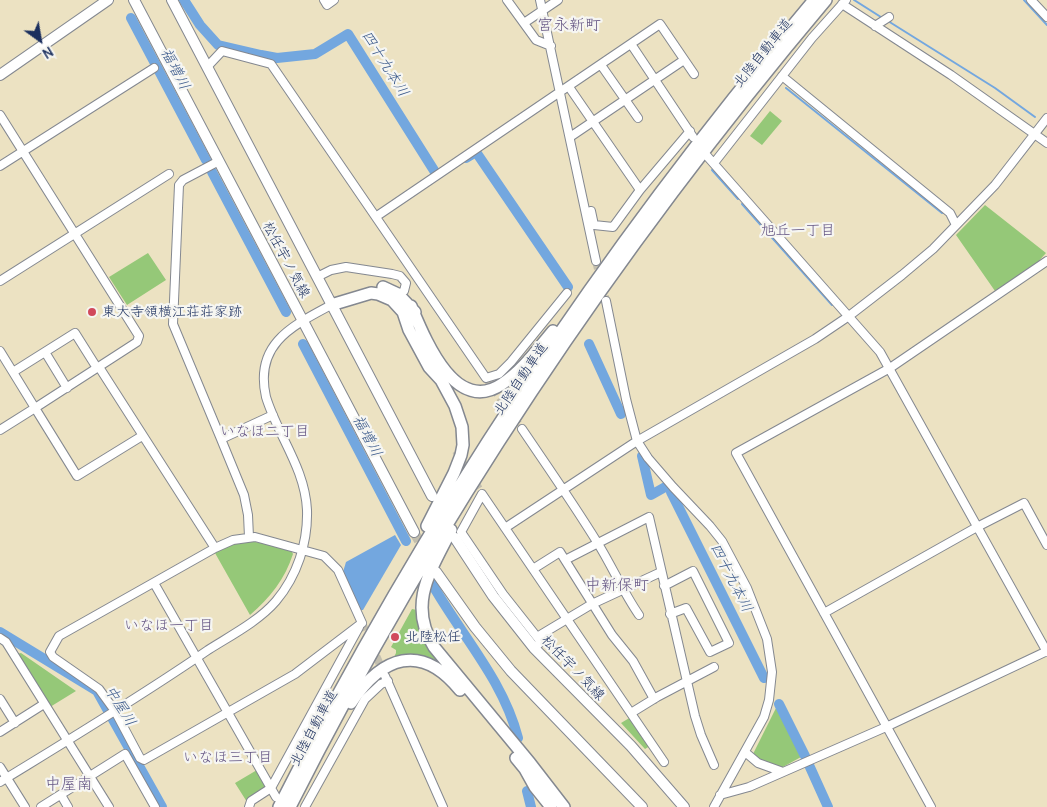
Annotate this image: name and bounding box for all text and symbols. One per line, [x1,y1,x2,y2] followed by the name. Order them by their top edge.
[15,15,65,65] north arrow
[537,15,601,35] district label: 宮永新町
[730,15,796,91] street label: 北陸自動車道
[357,27,413,101] water label: 四十九本川
[39,43,57,63] text: N
[156,45,194,93] water label: 福増川
[259,219,313,301] street label: 松任宇ノ気線
[761,222,835,240] district label: 旭丘一丁目
[102,304,242,320] place label: 東大寺領横江荘荘家跡
[86,306,98,318] marker: 東大寺領横江荘荘家跡
[491,339,551,419] street label: 北陸自動車道
[348,412,386,460] water label: 福増川
[220,423,310,441] district label: いなほ二丁目
[706,541,756,615] water label: 四十九本川
[585,575,649,595] district label: 中新保町
[124,617,214,635] district label: いなほ一丁目
[405,629,461,645] place label: 北陸松任
[389,631,401,643] marker: 北陸松任
[538,632,608,704] street label: 松任宇ノ気線
[100,682,140,730] water label: 中屋川
[287,687,341,769] street label: 北陸自動車道
[183,749,273,767] district label: いなほ三丁目
[45,774,93,794] district label: 中屋南

